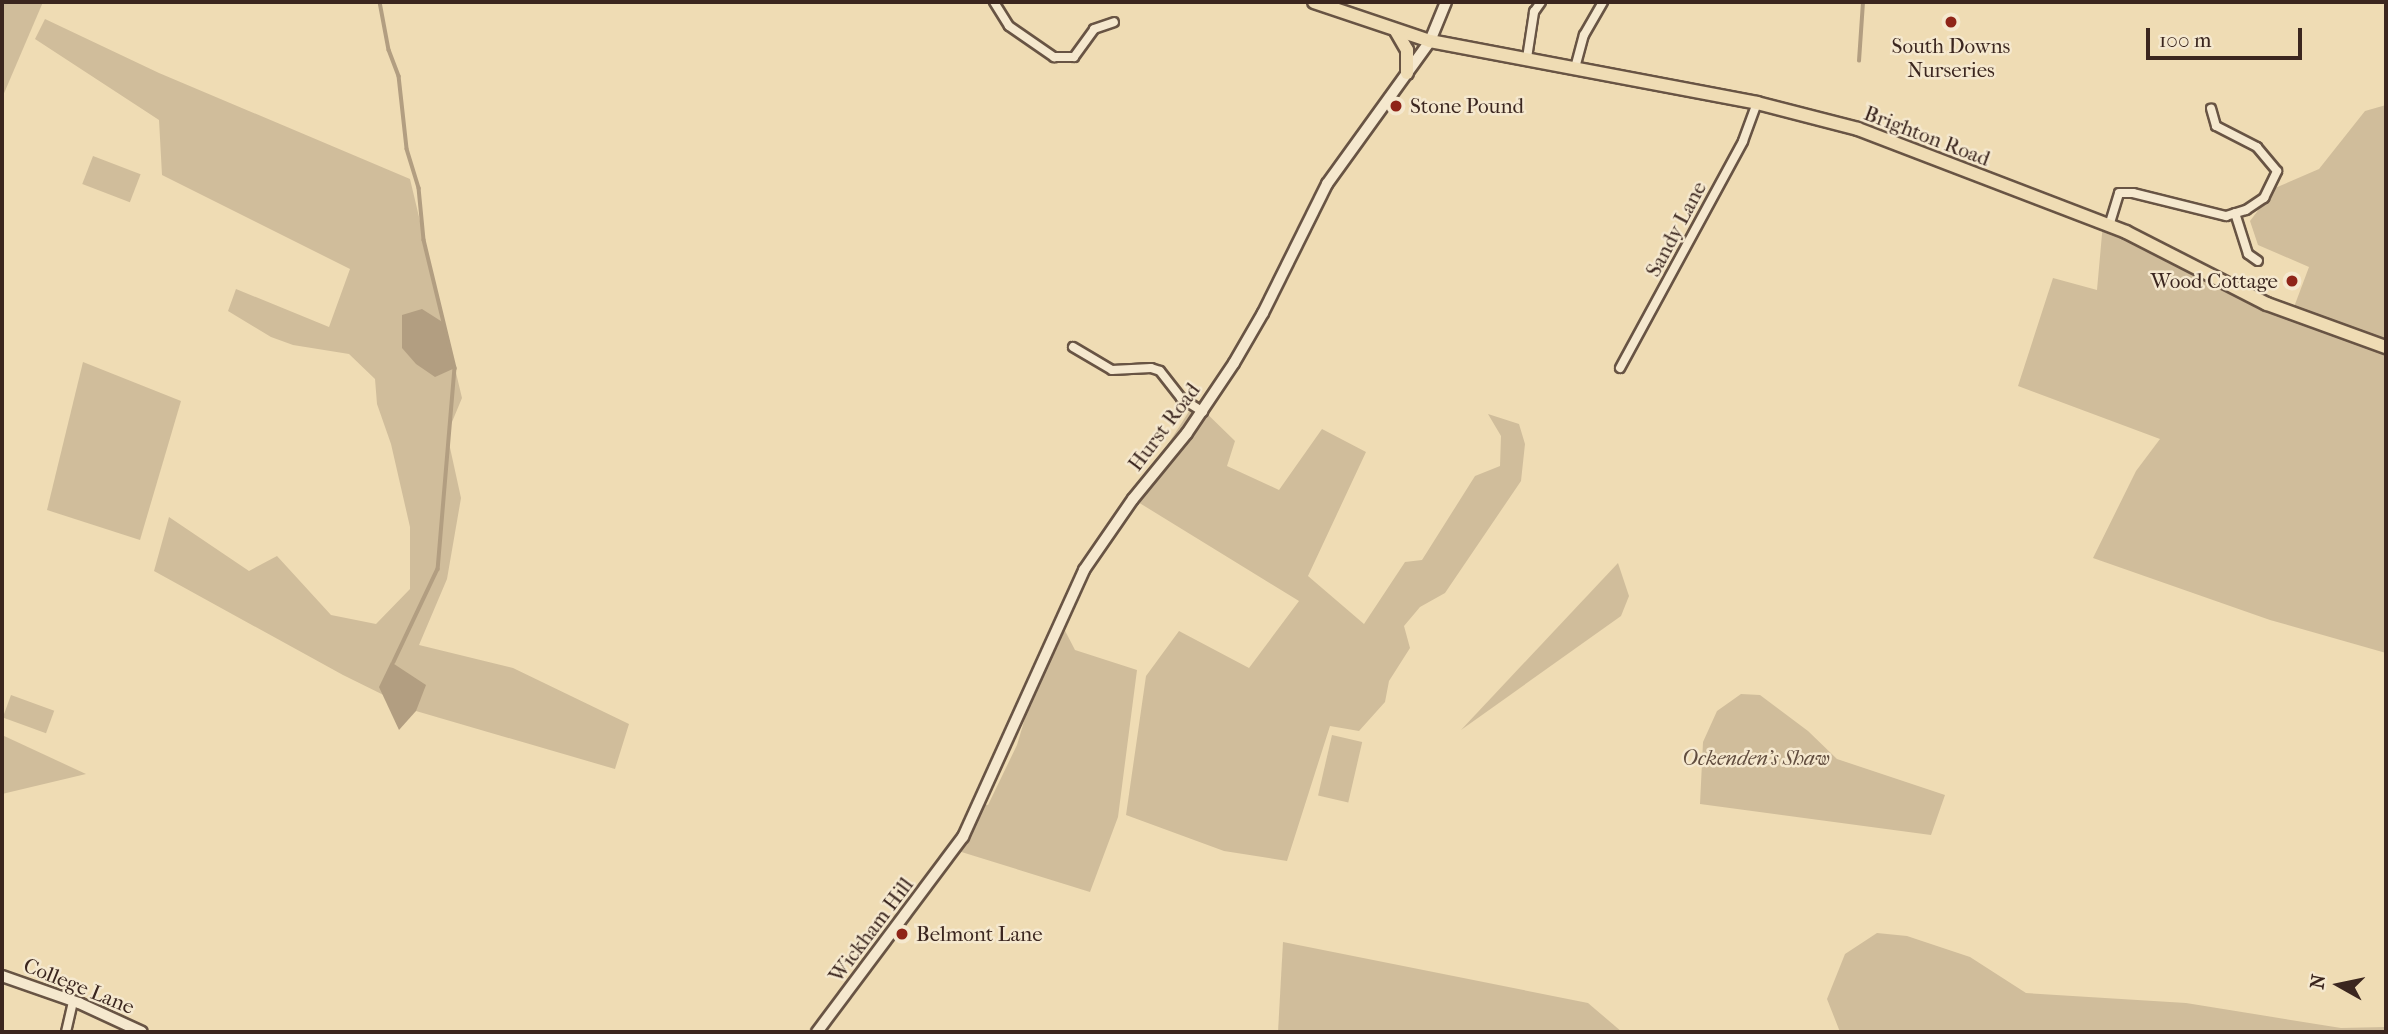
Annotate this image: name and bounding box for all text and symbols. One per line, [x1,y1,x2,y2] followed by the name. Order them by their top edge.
[1943,14,1959,30] marker: South Downs Nurseries
[2150,14,2306,58] scale bar
[2159,28,2212,52] text: 100 m
[1892,33,2010,83] place label: South Downs Nurseries
[1410,93,1524,119] place label: Stone Pound
[1388,98,1404,114] marker: Stone Pound
[1860,100,1994,172] street label: Brighton Road
[1640,177,1712,281] street label: Sandy Lane
[2151,268,2278,294] place label: Wood Cottage
[2284,273,2300,289] marker: Wood Cottage
[1123,378,1205,476] street label: Hurst Road
[1682,745,1830,771] park label: Ockenden's Shaw
[823,873,919,987] street label: Wickham Hill
[916,921,1043,947] place label: Belmont Lane
[894,926,910,942] marker: Belmont Lane
[2304,950,2374,1020] north arrow
[20,952,138,1020] street label: College Lane
[2306,973,2330,991] text: N

